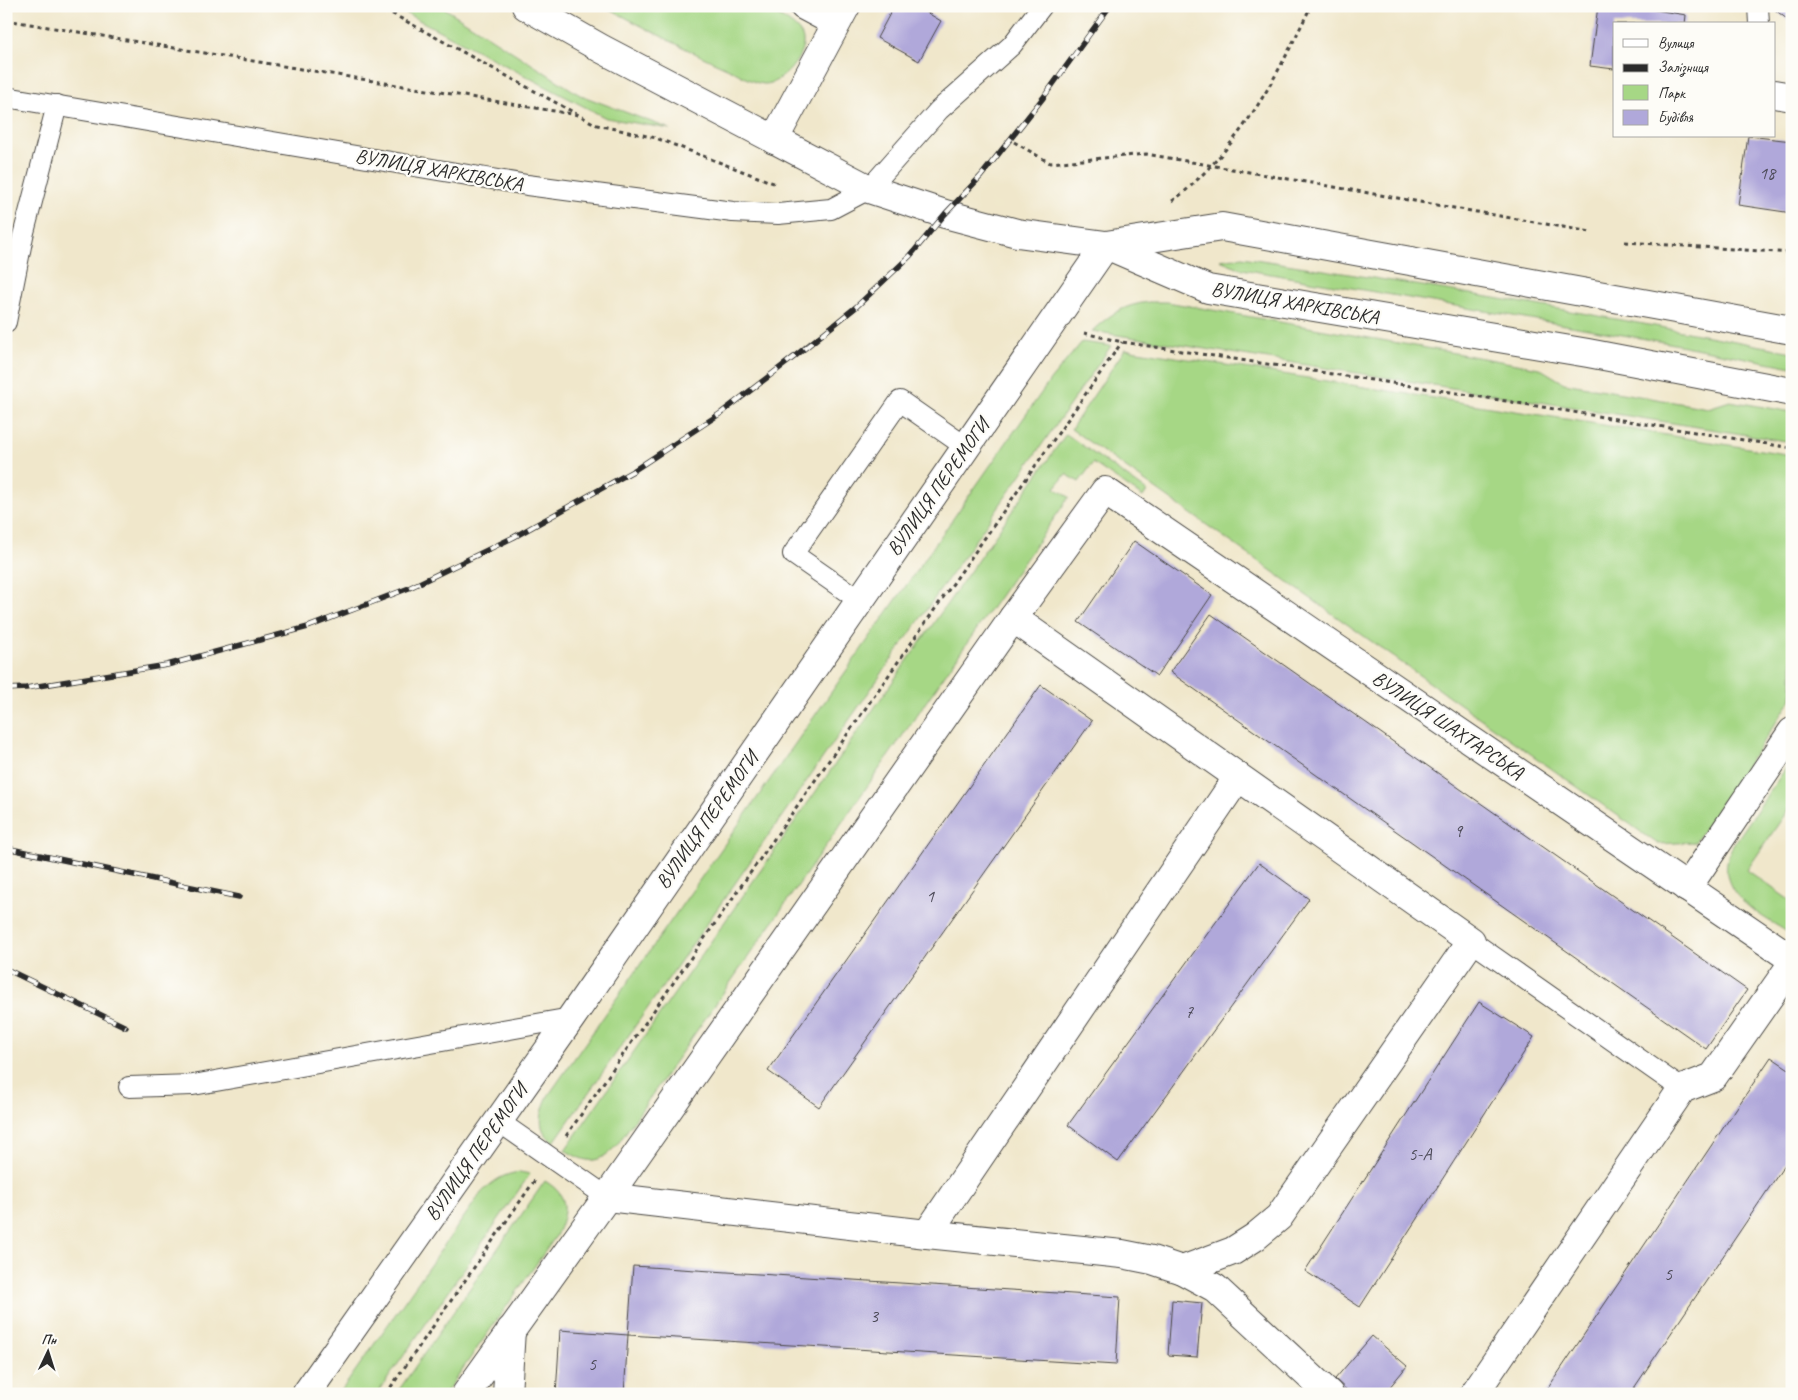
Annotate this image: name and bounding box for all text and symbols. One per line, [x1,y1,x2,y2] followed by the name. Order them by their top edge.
[1613,22,1776,138] legend
[1658,34,1695,53] text: Вулиця
[1658,58,1709,77] text: Залізниця
[1658,84,1686,103] text: Парк
[1658,108,1693,127] text: Будівля
[353,143,525,197] street label: ВУЛИЦЯ ХАРКІВСЬКА
[1759,162,1777,184] house number: 18
[1209,276,1381,330] street label: ВУЛИЦЯ ХАРКІВСЬКА
[881,411,997,561] street label: ВУЛИЦЯ ПЕРЕМОГИ
[1368,665,1529,785] street label: ВУЛИЦЯ ШАХТАРСЬКА
[650,744,766,894] street label: ВУЛИЦЯ ПЕРЕМОГИ
[1454,820,1464,842] house number: 9
[926,885,935,907] house number: 1
[1185,1001,1194,1023] house number: 7
[419,1076,535,1226] street label: ВУЛИЦЯ ПЕРЕМОГИ
[1408,1143,1432,1165] house number: 5-А
[1664,1263,1673,1285] house number: 5
[870,1305,880,1327] house number: 3
[22,1328,72,1378] north arrow
[41,1331,58,1349] text: Пн
[588,1353,597,1375] house number: 5

